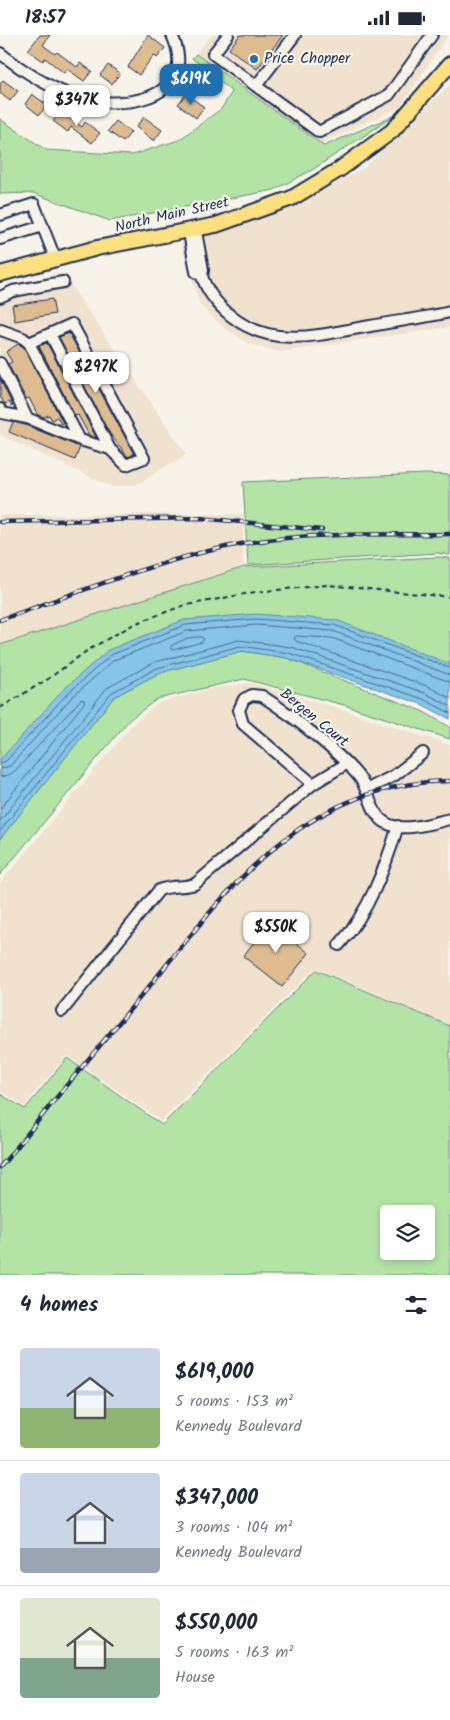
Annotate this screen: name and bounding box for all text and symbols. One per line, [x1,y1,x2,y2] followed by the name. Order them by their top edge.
[25,3,65,33] text: 18:57
[264,47,351,71] place label: Price Chopper
[248,53,260,65] marker: Price Chopper
[156,63,226,106] pin: $619K
[171,67,211,92] text: $619K
[42,84,112,127] pin: $347K
[55,88,99,113] text: $347K
[113,190,232,240] street label: North Main Street
[61,351,131,394] pin: $297K
[74,355,118,380] text: $297K
[274,683,354,754] street label: Bergen Court
[241,911,311,954] pin: $550K
[254,915,298,940] text: $550K
[380,1205,435,1260] map controls
[380,1205,435,1260] button: layers
[20,1289,98,1322] text: 4 homes
[402,1291,430,1319] icon: filters
[175,1356,254,1389] text: $619,000
[60,1368,120,1428] icon: home
[175,1389,293,1414] text: 5 rooms · 153 m²
[175,1414,302,1439] text: Kennedy Boulevard
[175,1482,258,1515] text: $347,000
[60,1493,120,1553] icon: home
[175,1515,292,1540] text: 3 rooms · 104 m²
[175,1540,302,1565] text: Kennedy Boulevard
[175,1607,257,1640] text: $550,000
[60,1618,120,1678] icon: home
[175,1640,293,1665] text: 5 rooms · 163 m²
[175,1665,215,1690] text: House

